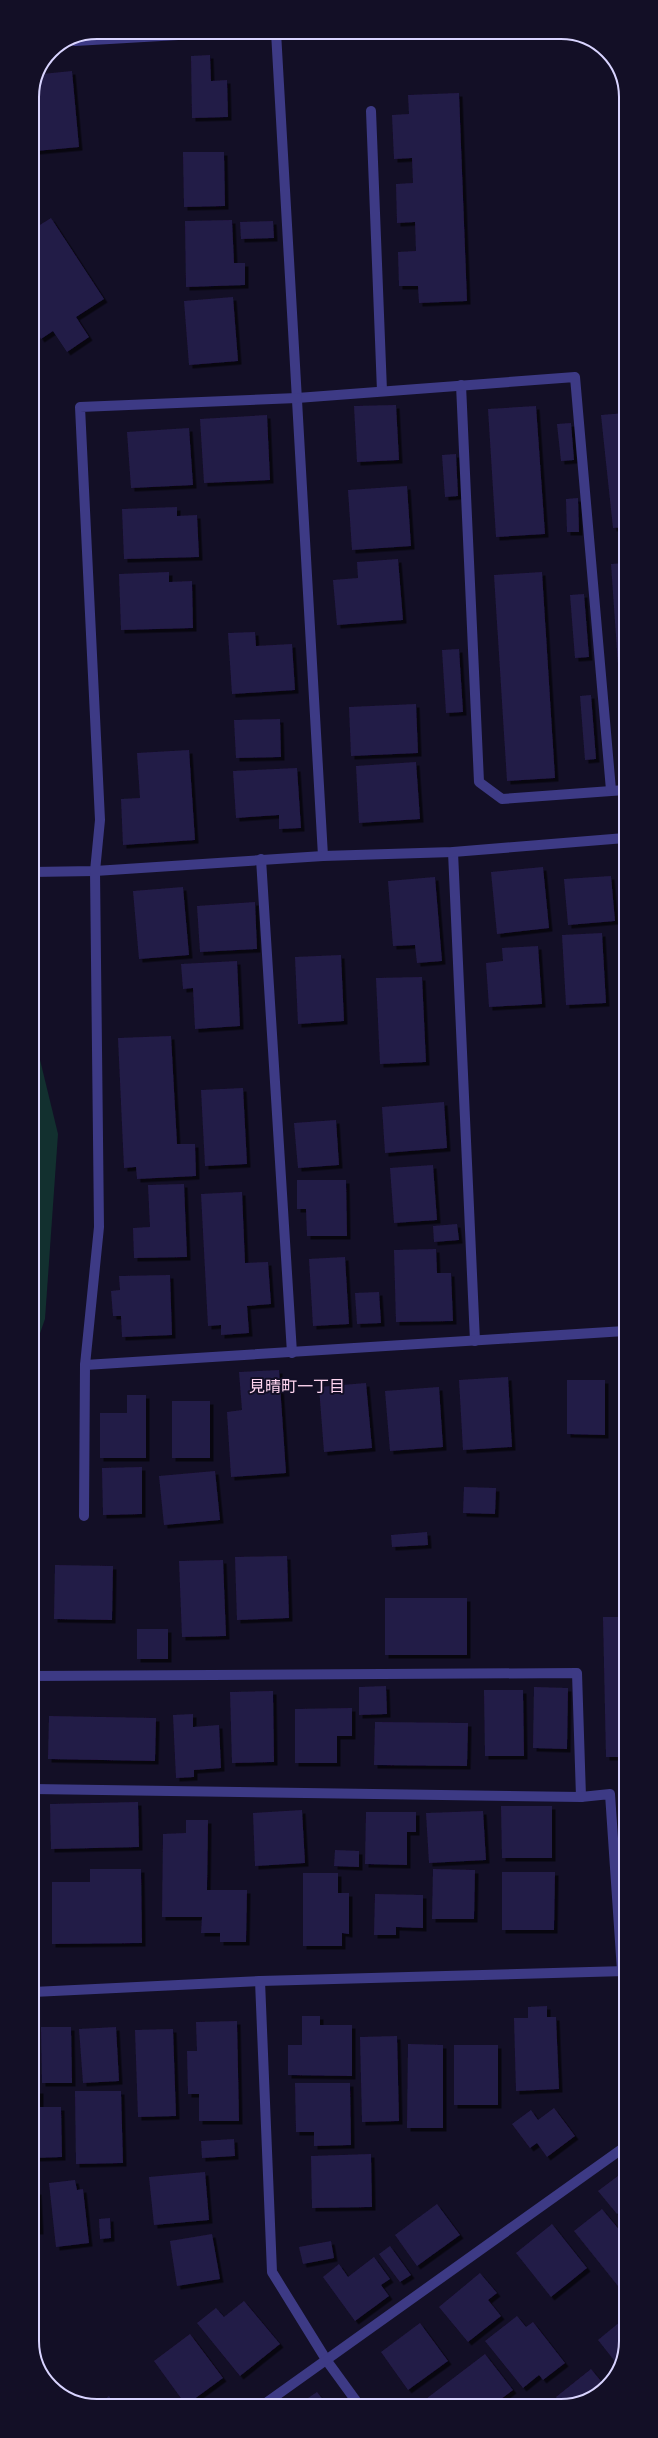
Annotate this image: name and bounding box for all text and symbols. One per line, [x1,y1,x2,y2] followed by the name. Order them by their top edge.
[249,1376,345,1395] district label: 見晴町一丁目

